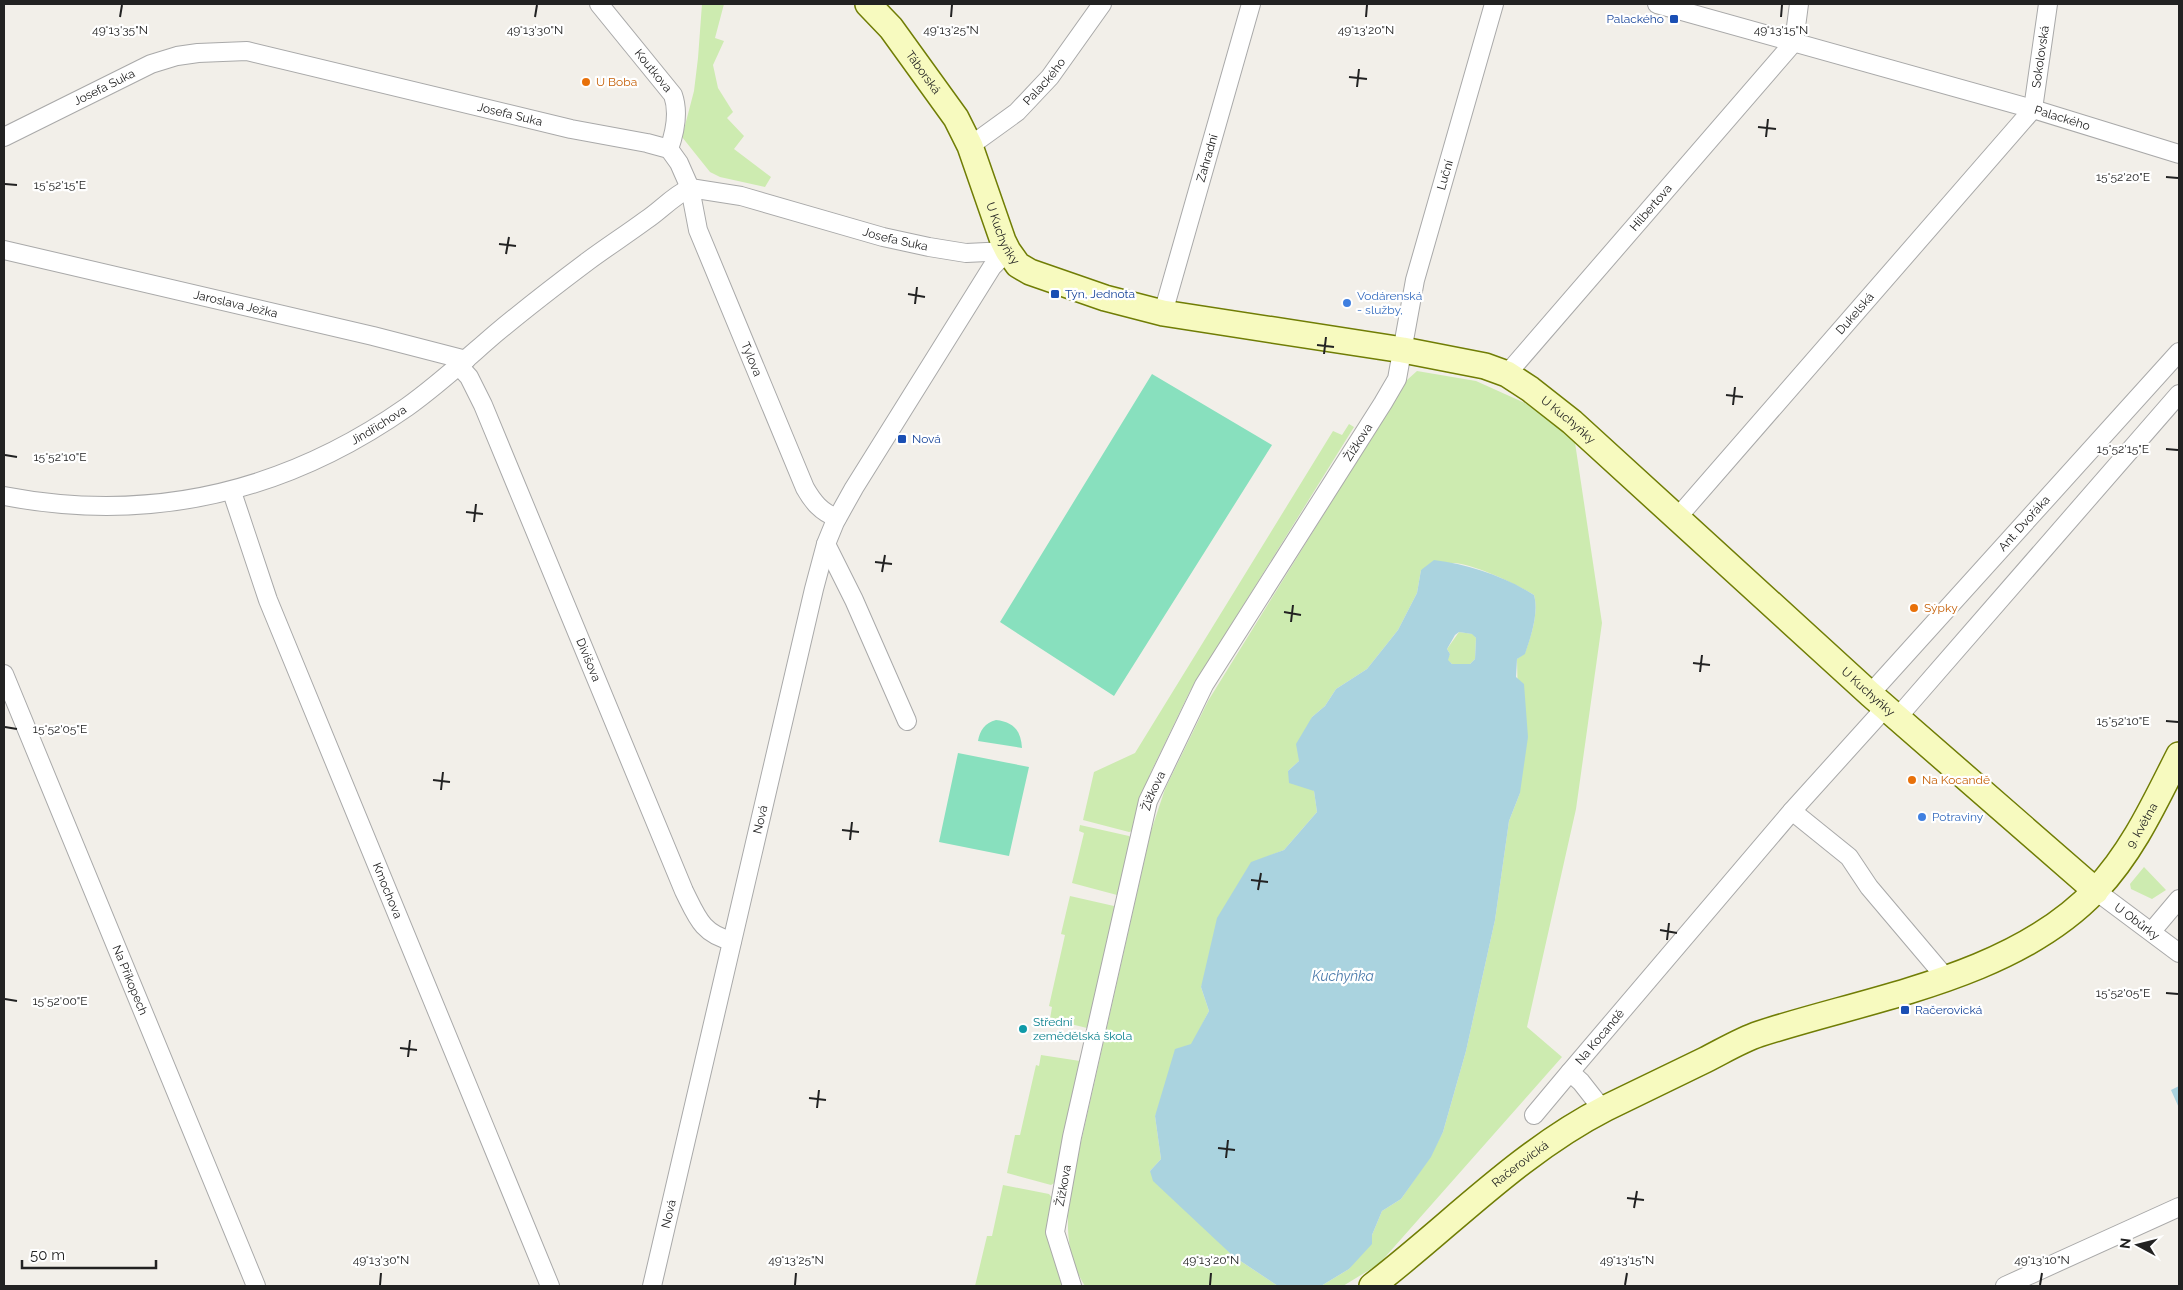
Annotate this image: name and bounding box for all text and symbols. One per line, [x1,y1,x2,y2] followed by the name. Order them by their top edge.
[1606,12,1664,26] place label: Palackého
[1668,13,1680,25] marker: Palackého
[92,23,148,37] text: 49°13'35"N
[507,23,563,37] text: 49°13'30"N
[923,23,979,37] text: 49°13'25"N
[1338,23,1394,37] text: 49°13'20"N
[1754,23,1808,37] text: 49°13'15"N
[2029,25,2052,89] street label: Sokolovská
[632,46,675,95] street label: Koutkova
[903,48,943,97] street label: Táborská
[1020,55,1068,108] street label: Palackého
[71,66,137,108] street label: Josefa Suka
[596,75,637,89] place label: U Boba
[580,76,592,88] marker: U Boba
[476,100,544,129] street label: Josefa Suka
[2033,103,2092,133] street label: Palackého
[1194,132,1221,184] street label: Zahradní
[1434,158,1456,192] street label: Luční
[2096,170,2150,184] text: 15°52'20"E
[34,178,86,192] text: 15°52'15"E
[1627,181,1675,234] street label: Hilbertova
[983,200,1023,268] street label: U Kuchyňky
[861,225,929,254] street label: Josefa Suka
[192,287,279,321] street label: Jaroslava Ježka
[1065,287,1135,301] place label: Týn, Jednota
[1049,288,1061,300] marker: Týn, Jednota
[1357,289,1422,317] place label: Vodárenská - služby,
[1833,290,1877,337] street label: Dukelská
[1341,297,1353,309] marker: Vodárenská - služby,
[738,340,765,378] street label: Tylova
[1538,393,1598,447] street label: U Kuchyňky
[348,402,409,448] street label: Jindřichova
[1341,421,1375,464] street label: Žižkova
[912,432,941,446] place label: Nová
[896,433,908,445] marker: Nová
[2097,442,2149,456] text: 15°52'15"E
[33,450,87,464] text: 15°52'10"E
[1996,493,2053,554] street label: Ant. Dvořáka
[1924,601,1958,615] place label: Sýpky
[1908,602,1920,614] marker: Sýpky
[573,636,604,684] street label: Divišova
[1839,664,1898,720] street label: U Kuchyňky
[2096,714,2150,728] text: 15°52'10"E
[33,722,87,736] text: 15°52'05"E
[1139,769,1168,812] street label: Žižkova
[1922,773,1990,787] place label: Na Kocandě
[1906,774,1918,786] marker: Na Kocandě
[2124,801,2160,851] street label: 9. května
[750,804,771,835] street label: Nová
[1932,810,1984,824] place label: Potraviny
[1916,811,1928,823] marker: Potraviny
[370,861,405,921] street label: Kmochova
[2112,900,2163,943] street label: U Obůrky
[109,943,151,1017] street label: Na Příkopech
[1312,968,1374,984] water label: Kuchyňka
[2096,986,2150,1000] text: 15°52'05"E
[32,994,88,1008] text: 15°52'00"E
[1915,1003,1982,1017] place label: Račerovická
[1899,1004,1911,1016] marker: Račerovická
[1572,1007,1627,1067] street label: Na Kocandě
[1033,1015,1132,1043] place label: Střední zemědělská škola
[1017,1023,1029,1035] marker: Střední zemědělská škola
[1489,1138,1551,1190] street label: Račerovická
[1053,1164,1074,1207] street label: Žižkova
[659,1198,679,1230] street label: Nová
[2113,1220,2163,1270] north arrow
[2117,1237,2134,1250] text: N
[22,1238,156,1270] scale bar
[30,1246,65,1264] text: 50 m
[353,1253,409,1267] text: 49°13'30"N
[768,1253,824,1267] text: 49°13'25"N
[1183,1253,1239,1267] text: 49°13'20"N
[1600,1253,1654,1267] text: 49°13'15"N
[2014,1253,2070,1267] text: 49°13'10"N

